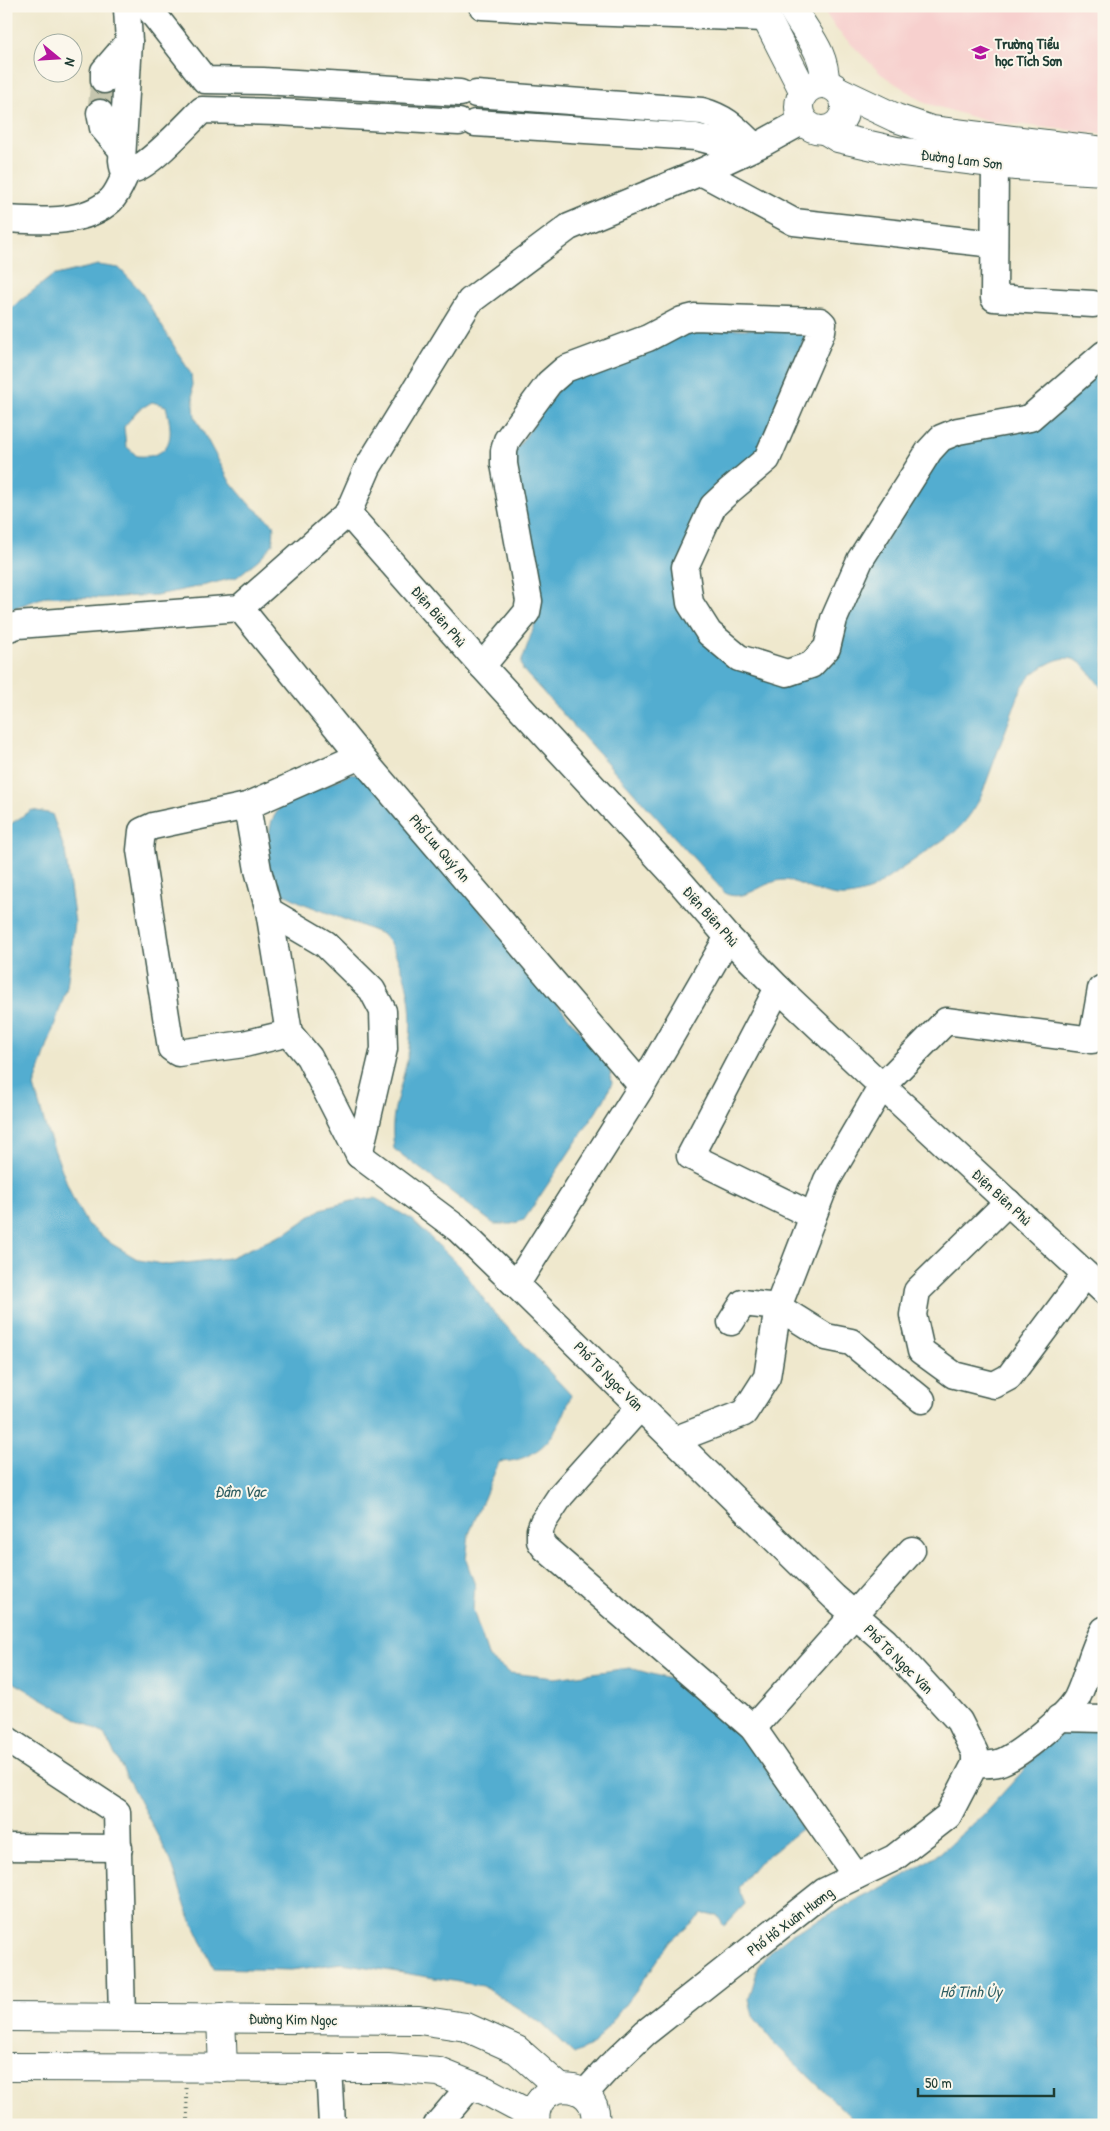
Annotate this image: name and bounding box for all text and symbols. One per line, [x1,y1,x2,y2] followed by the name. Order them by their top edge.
[32,32,82,82] north arrow
[994,33,1062,71] place label: Trường Tiểu học Tích Sơn
[971,42,991,62] school or university icon: Trường Tiểu học Tích Sơn
[60,56,81,69] text: N
[920,144,1004,174] street label: Đường Lam Sơn
[407,581,471,651] street label: Điện Biên Phủ
[405,810,476,887] street label: Phố Lưu Quý An
[678,881,744,951] street label: Điện Biên Phủ
[968,1164,1036,1230] street label: Điện Biên Phủ
[570,1337,649,1416] street label: Phố Tô Ngọc Vân
[214,1480,267,1502] water label: Đầm Vạc
[860,1620,939,1699] street label: Phố Tô Ngọc Vân
[742,1881,838,1960] street label: Phố Hồ Xuân Hương
[940,1980,1004,2002] water label: Hồ Tỉnh Ủy
[249,2008,338,2030] street label: Đường Kim Ngọc
[918,2066,1054,2098] scale bar
[925,2072,952,2093] text: 50 m

